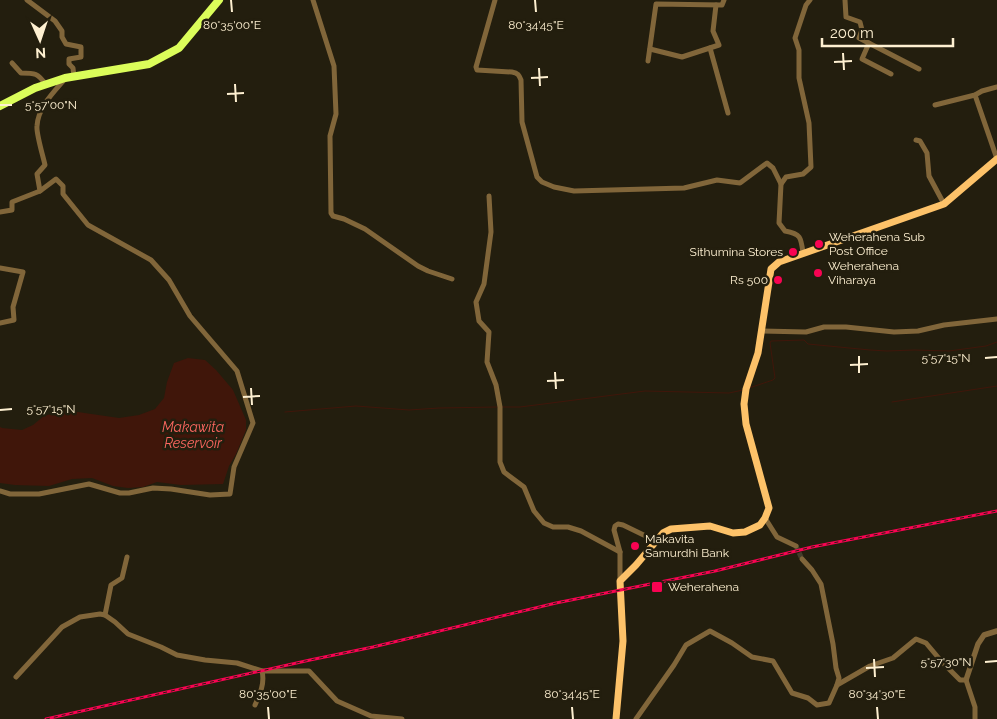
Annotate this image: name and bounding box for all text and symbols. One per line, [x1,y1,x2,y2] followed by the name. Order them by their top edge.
[15,15,65,65] north arrow
[822,15,953,47] scale bar
[203,18,261,32] text: 80°35'00"E
[508,18,564,32] text: 80°34'45"E
[830,24,874,42] text: 200 m
[35,45,46,61] text: N
[25,98,77,112] text: 5°57'00"N
[829,230,925,258] place label: Weherahena Sub Post Office
[813,238,825,250] marker: Weherahena Sub Post Office
[690,245,783,259] place label: Sithumina Stores
[787,246,799,258] marker: Sithumina Stores
[828,259,899,287] place label: Weherahena Viharaya
[812,267,824,279] marker: Weherahena Viharaya
[730,273,768,287] place label: Rs 500
[772,274,784,286] marker: Rs 500
[921,351,971,365] text: 5°57'15"N
[26,402,76,416] text: 5°57'15"N
[162,419,224,451] water label: Makawita Reservoir
[645,532,730,560] place label: Makavita Samurdhi Bank
[629,540,641,552] marker: Makavita Samurdhi Bank
[650,580,664,594] marker: Weherahena
[668,580,739,594] place label: Weherahena
[920,655,972,669] text: 5°57'30"N
[239,687,297,701] text: 80°35'00"E
[544,687,600,701] text: 80°34'45"E
[849,687,905,701] text: 80°34'30"E

